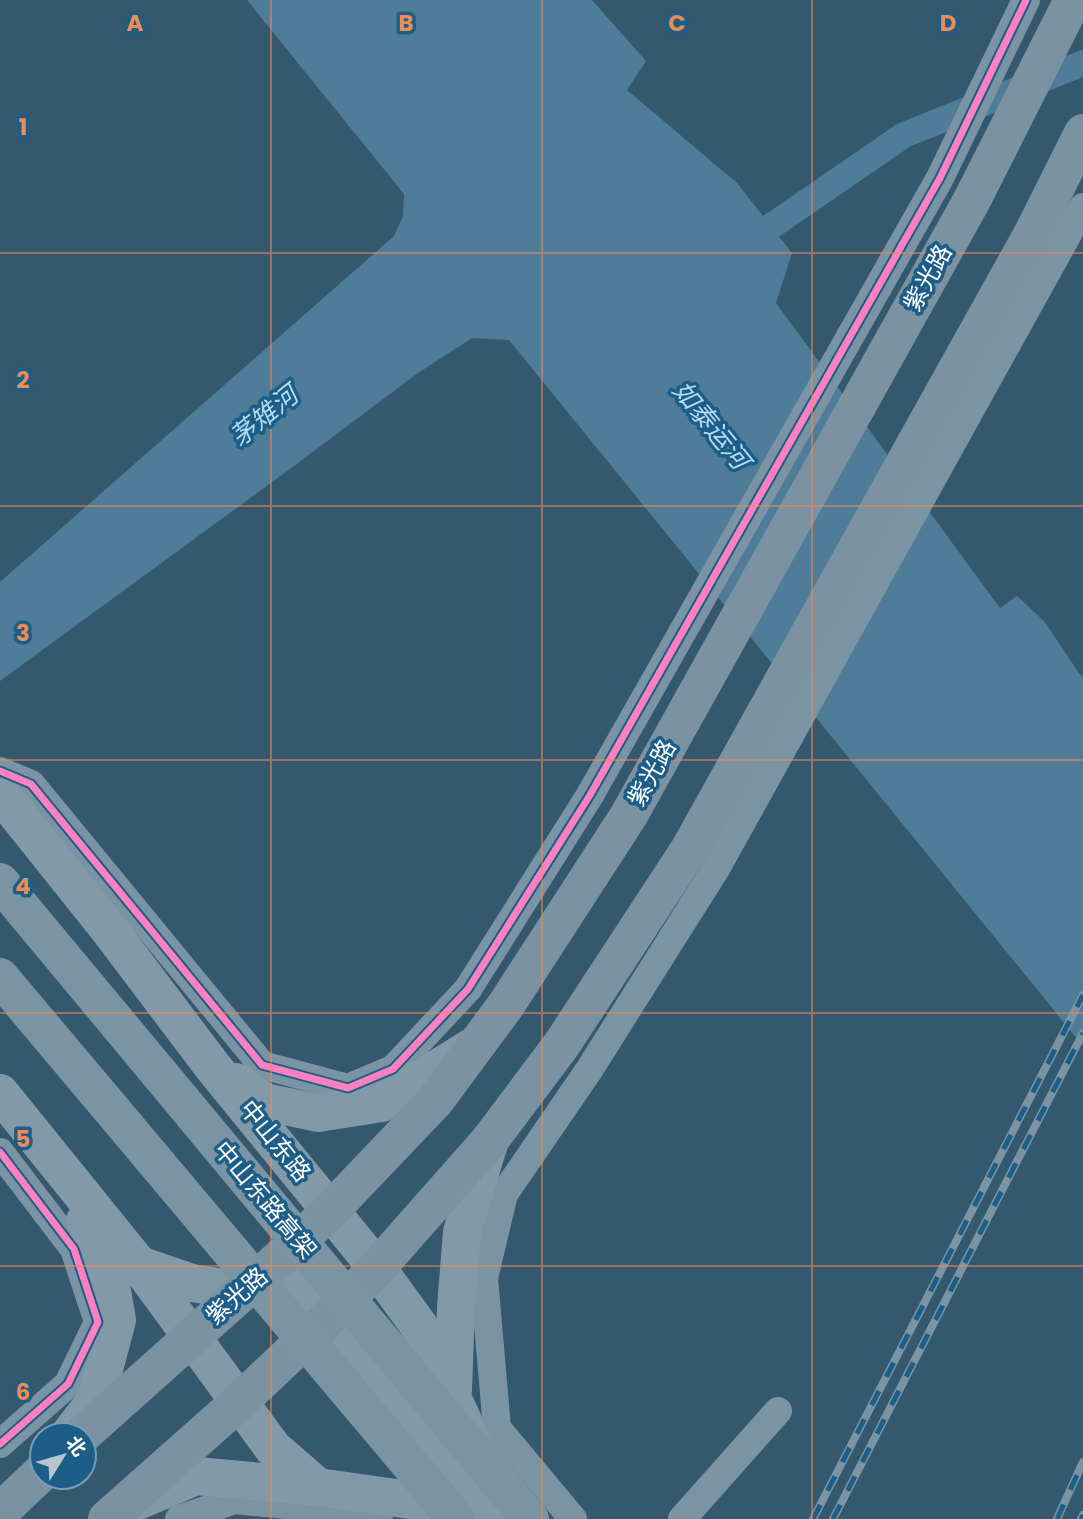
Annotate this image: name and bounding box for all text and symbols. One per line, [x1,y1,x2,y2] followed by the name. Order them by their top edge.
[127,7,144,39] text: A
[398,7,414,39] text: B
[668,7,686,39] text: C
[940,7,956,39] text: D
[19,111,27,143] text: 1
[896,238,959,317] street label: 紫光路
[16,364,30,396] text: 2
[664,373,761,481] water label: 如泰运河
[222,374,310,455] water label: 茅雉河
[16,617,30,649] text: 3
[620,733,683,812] street label: 紫光路
[15,870,31,902] text: 4
[232,1093,318,1188] street label: 中山东路
[16,1123,30,1155] text: 5
[206,1134,324,1265] street label: 中山东路高架
[199,1260,275,1332] street label: 紫光路
[16,1376,30,1408] text: 6
[28,1421,98,1491] north arrow
[60,1430,93,1462] text: 北

